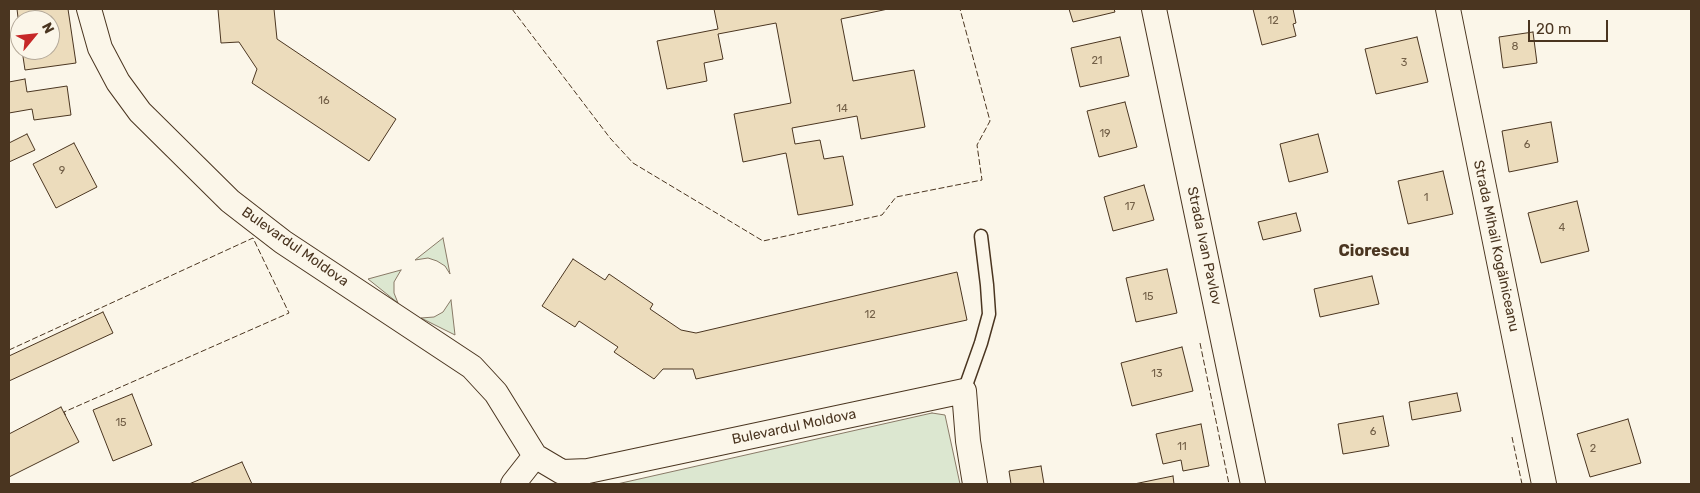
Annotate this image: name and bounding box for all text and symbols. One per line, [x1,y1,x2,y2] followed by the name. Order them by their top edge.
[10,10,60,60] north arrow
[1530,10,1610,42] scale bar
[1267,14,1279,28] house number: 12
[38,20,58,37] text: N
[1536,20,1571,38] text: 20 m
[1512,40,1518,54] house number: 8
[1091,54,1103,68] house number: 21
[1401,56,1407,70] house number: 3
[318,94,330,108] house number: 16
[836,102,848,116] house number: 14
[1099,127,1111,141] house number: 19
[1524,138,1530,152] house number: 6
[1470,159,1522,333] street label: Strada Mihail Kogălniceanu
[59,164,65,178] house number: 9
[1183,185,1225,307] street label: Strada Ivan Pavlov
[1424,191,1428,205] house number: 1
[1125,200,1135,214] house number: 17
[238,204,352,290] street label: Bulevardul Moldova
[1559,221,1565,235] house number: 4
[1339,241,1409,261] district label: Ciorescu
[1142,290,1154,304] house number: 15
[864,308,876,322] house number: 12
[1151,367,1163,381] house number: 13
[730,406,858,448] street label: Bulevardul Moldova
[115,416,127,430] house number: 15
[1370,425,1376,439] house number: 6
[1177,440,1187,454] house number: 11
[1590,442,1596,456] house number: 2

